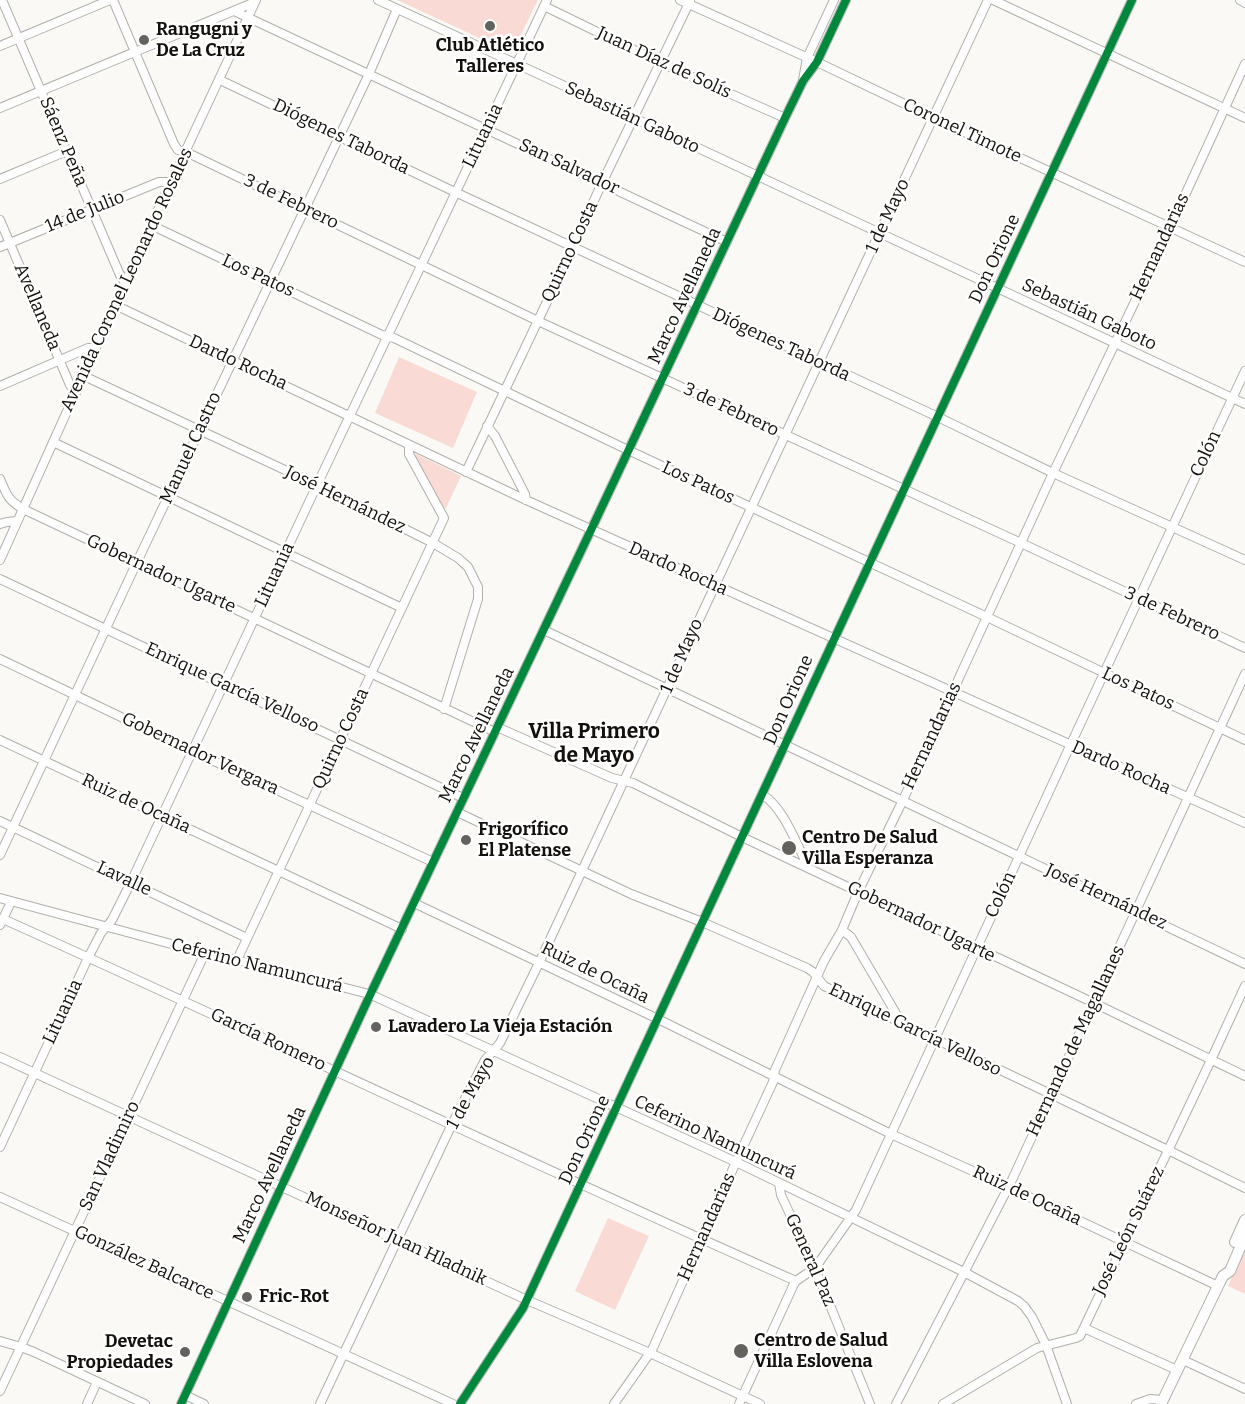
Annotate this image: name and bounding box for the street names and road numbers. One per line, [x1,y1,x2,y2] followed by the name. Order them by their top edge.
[593,22,735,104] street label: Juan Díaz de Solís
[561,77,703,159] street label: Sebastián Gaboto
[34,94,92,190] street label: Sáenz Peña
[899,94,1025,168] street label: Coronel Timote
[269,95,413,179] street label: Diógenes Taborda
[458,100,508,172] street label: Lituania
[515,134,623,200] street label: San Salvador
[56,145,198,415] street label: Avenida Coronel Leonardo Rosales
[240,170,342,234] street label: 3 de Febrero
[861,175,915,257] street label: 1 de Mayo
[42,186,128,238] street label: 14 de Julio
[1126,190,1194,304] street label: Hernandarias
[537,198,603,306] street label: Quirno Costa
[965,211,1025,307] street label: Don Orione
[644,224,726,368] street label: Marco Avellaneda
[218,250,298,302] street label: Los Patos
[9,260,65,354] street label: Avellaneda
[1018,274,1160,356] street label: Sebastián Gaboto
[709,304,853,386] street label: Diógenes Taborda
[185,331,291,395] street label: Dardo Rocha
[680,378,782,442] street label: 3 de Febrero
[156,389,226,507] street label: Manuel Castro
[1186,428,1226,480] street label: Colón
[658,457,738,509] street label: Los Patos
[281,461,409,539] street label: José Hernández
[83,530,239,618] street label: Gobernador Ugarte
[625,538,731,600] street label: Dardo Rocha
[251,539,299,611] street label: Lituania
[1121,582,1223,646] street label: 3 de Febrero
[656,615,708,697] street label: 1 de Mayo
[142,638,322,738] street label: Enrique García Velloso
[760,652,818,748] street label: Don Orione
[1098,663,1178,715] street label: Los Patos
[435,664,519,806] street label: Marco Avellaneda
[898,679,966,793] street label: Hernandarias
[308,685,374,793] street label: Quirno Costa
[118,708,282,800] street label: Gobernador Vergara
[1068,737,1174,799] street label: Dardo Rocha
[78,769,194,839] street label: Ruiz de Ocaña
[93,857,155,901] street label: Lavalle
[1042,859,1170,935] street label: José Hernández
[981,869,1021,921] street label: Colón
[843,877,999,967] street label: Gobernador Ugarte
[169,934,345,998] street label: Ceferino Namuncurá
[537,937,653,1009] street label: Ruiz de Ocaña
[1022,942,1130,1140] street label: Hernando de Magallanes
[39,976,87,1048] street label: Lituania
[825,979,1005,1081] street label: Enrique García Velloso
[207,1004,329,1076] street label: García Romero
[442,1053,500,1133] street label: 1 de Mayo
[631,1091,799,1185] street label: Ceferino Namuncurá
[555,1092,615,1188] street label: Don Orione
[75,1098,145,1214] street label: San Vladimiro
[229,1103,311,1247] street label: Marco Avellaneda
[969,1161,1085,1231] street label: Ruiz de Ocaña
[1088,1163,1170,1299] street label: José León Suárez
[674,1170,740,1284] street label: Hernandarias
[302,1187,490,1291] street label: Monseñor Juan Hladnik
[780,1210,840,1310] street label: General Paz
[71,1221,217,1305] street label: González Balcarce

